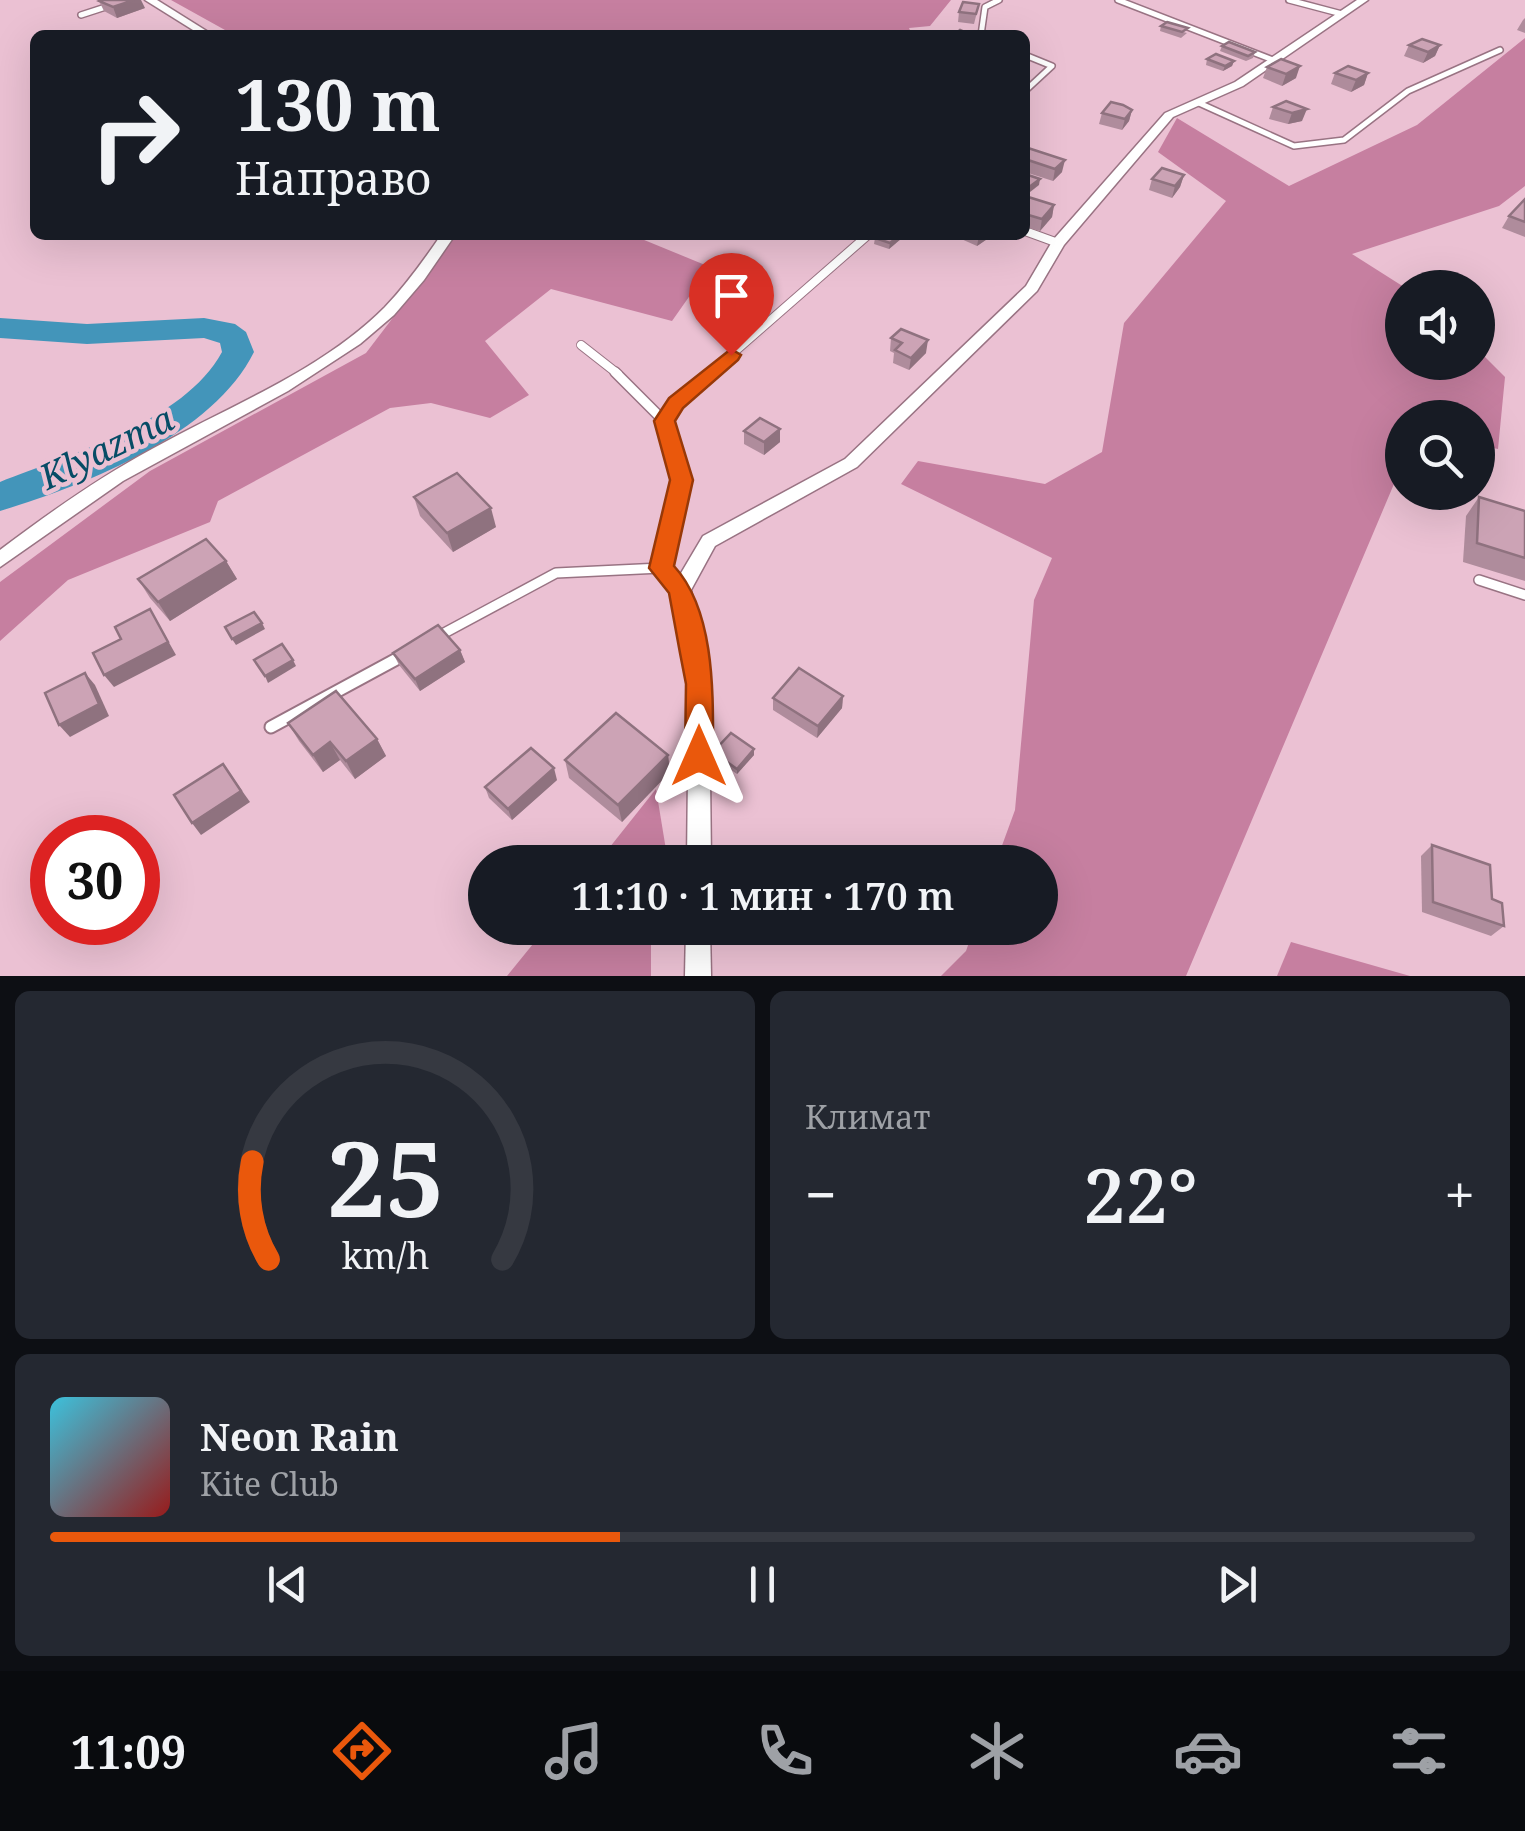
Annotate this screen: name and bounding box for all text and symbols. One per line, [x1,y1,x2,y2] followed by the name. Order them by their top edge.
[235,56,441,152] text: 130 m
[70,70,200,200] icon: right
[235,147,431,208] text: Направо
[689,253,774,356] pin
[704,268,759,323] icon: arrive
[1385,270,1495,510] map controls
[1385,270,1495,380] button: sound
[30,394,181,500] water label: Klyazma
[1385,400,1495,510] button: search
[647,704,751,808] position arrow
[30,815,160,945] speed limit sign: 30
[572,869,954,921] text: 11:10 · 1 мин · 170 m
[805,1095,930,1138] text: Климат
[326,1106,444,1247] text: 25
[1083,1143,1198,1245] text: 22°
[805,1156,837,1231] text: −
[1444,1156,1475,1231] text: +
[341,1231,429,1279] text: km/h
[200,1410,399,1462] text: Neon Rain
[200,1462,339,1505] text: Kite Club
[260,1557,315,1612] icon: previous
[735,1557,790,1612] icon: pause
[1210,1557,1265,1612] icon: next
[327,1716,397,1786] icon: directions
[539,1716,609,1786] icon: music
[750,1716,820,1786] icon: phone
[962,1716,1032,1786] icon: climate
[1173,1716,1243,1786] icon: car
[1384,1716,1454,1786] icon: filters
[71,1721,186,1782] text: 11:09

